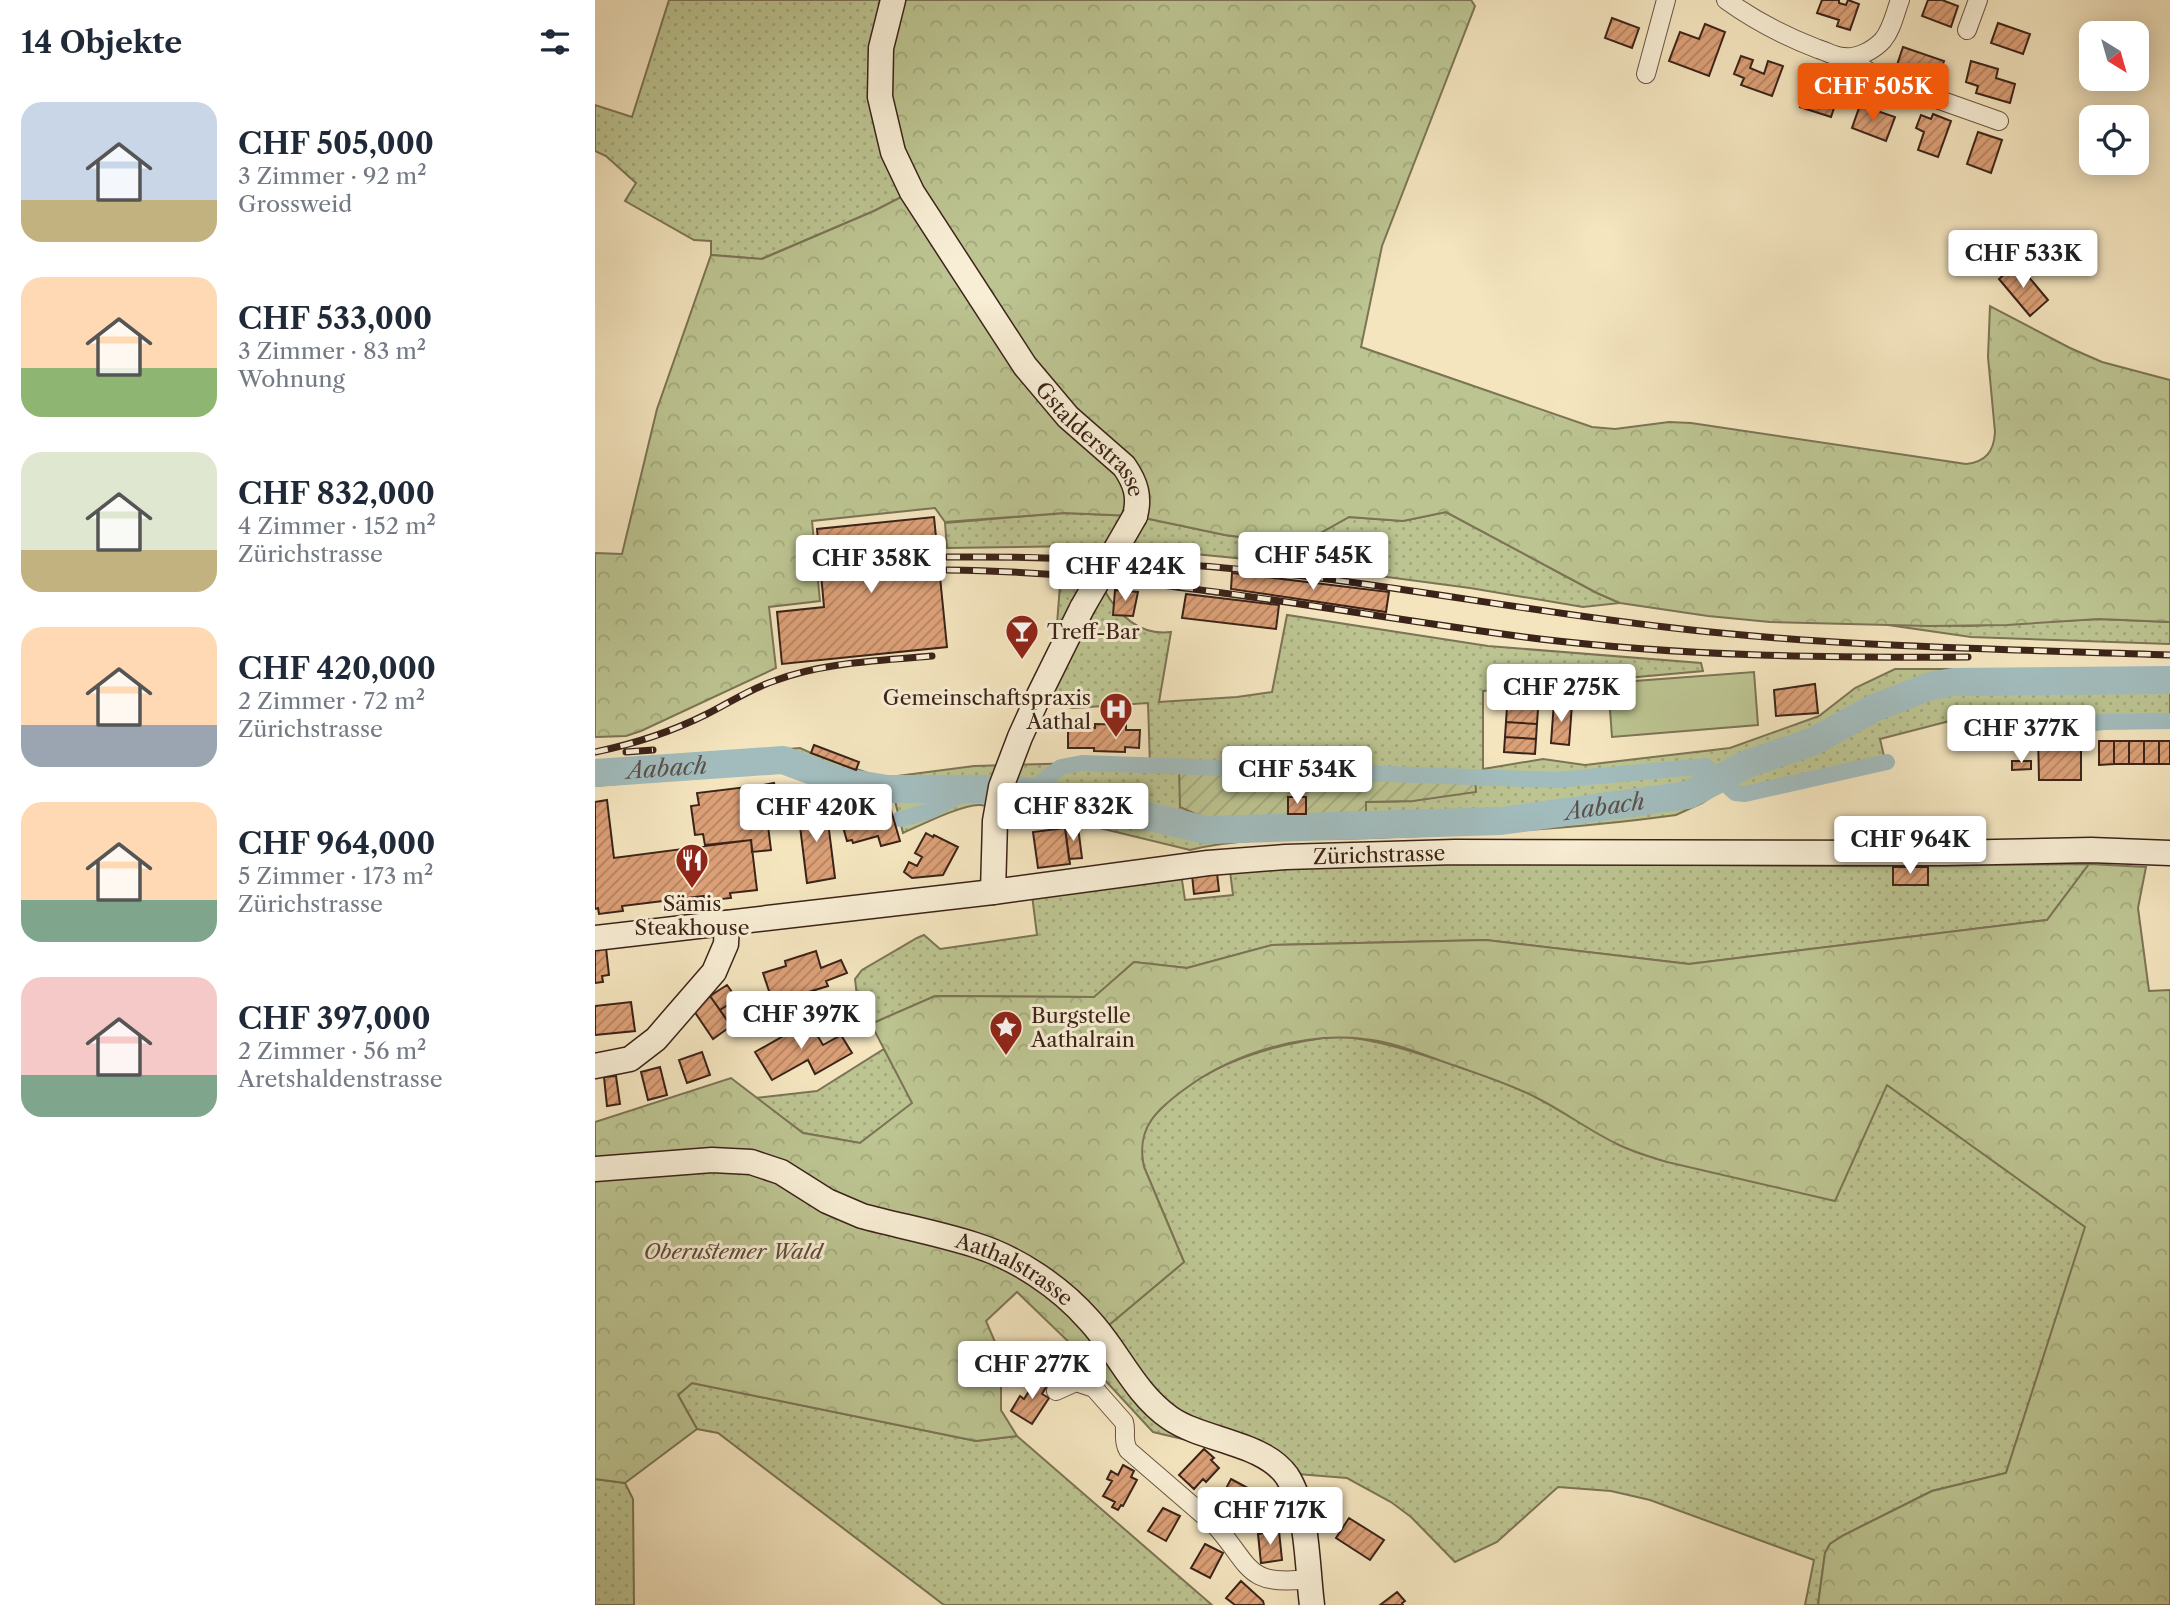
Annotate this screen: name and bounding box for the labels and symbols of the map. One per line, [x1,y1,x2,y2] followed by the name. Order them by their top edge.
[2079,21,2149,91] north arrow
[1801,64,1945,123] pin: CHF 505K
[1951,230,2095,290] pin: CHF 533K
[1031,376,1149,499] street label: Gstalderstrasse
[1241,532,1385,592] pin: CHF 545K
[799,536,943,595] pin: CHF 358K
[1053,544,1197,603] pin: CHF 424K
[1003,612,1041,661] bar icon: Treff-Bar
[1047,619,1140,644] place label: Treff-Bar
[1489,664,1633,724] pin: CHF 275K
[883,685,1091,734] place label: Gemeinschaftspraxis Aathal
[1097,690,1135,739] hospital icon: Gemeinschaftspraxis Aathal
[1949,706,2093,765] pin: CHF 377K
[1225,746,1369,806] pin: CHF 534K
[623,751,708,785] water label: Aabach
[744,784,888,844] pin: CHF 420K
[1001,784,1145,843] pin: CHF 832K
[1560,787,1646,826] water label: Aabach
[1838,816,1982,876] pin: CHF 964K
[1313,840,1446,869] street label: Zürichstrasse
[673,841,711,890] restaurant icon: Sämis Steakhouse
[635,891,749,940] place label: Sämis Steakhouse
[729,992,873,1051] pin: CHF 397K
[1030,1003,1135,1052] place label: Burgstelle Aathalrain
[987,1008,1025,1057] place icon: Burgstelle Aathalrain
[952,1227,1079,1310] street label: Aathalstrasse
[644,1239,825,1264] park label: Oberustemer Wald
[960,1342,1104,1401] pin: CHF 277K
[1198,1488,1342,1547] pin: CHF 717K

